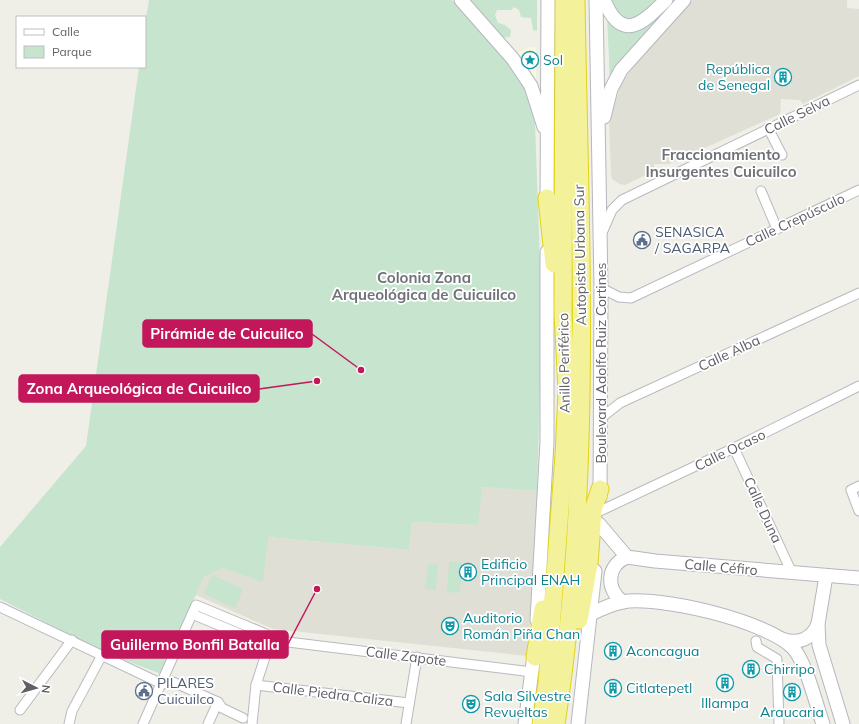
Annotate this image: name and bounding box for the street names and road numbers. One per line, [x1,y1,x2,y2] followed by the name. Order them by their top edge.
[761,91,833,139] street label: Calle Selva
[570,183,590,326] street label: Autopista Urbana Sur
[742,189,848,251] street label: Calle Crepúsculo
[592,263,610,463] street label: Boulevard Adolfo Ruiz Cortines
[554,313,574,413] street label: Anillo Periférico
[695,331,763,375] street label: Calle Alba
[692,425,768,475] street label: Calle Ocaso
[740,474,786,546] street label: Calle Duna
[684,555,758,579] street label: Calle Céfiro
[365,642,447,670] street label: Calle Zapote
[272,678,394,710] street label: Calle Piedra Caliza

